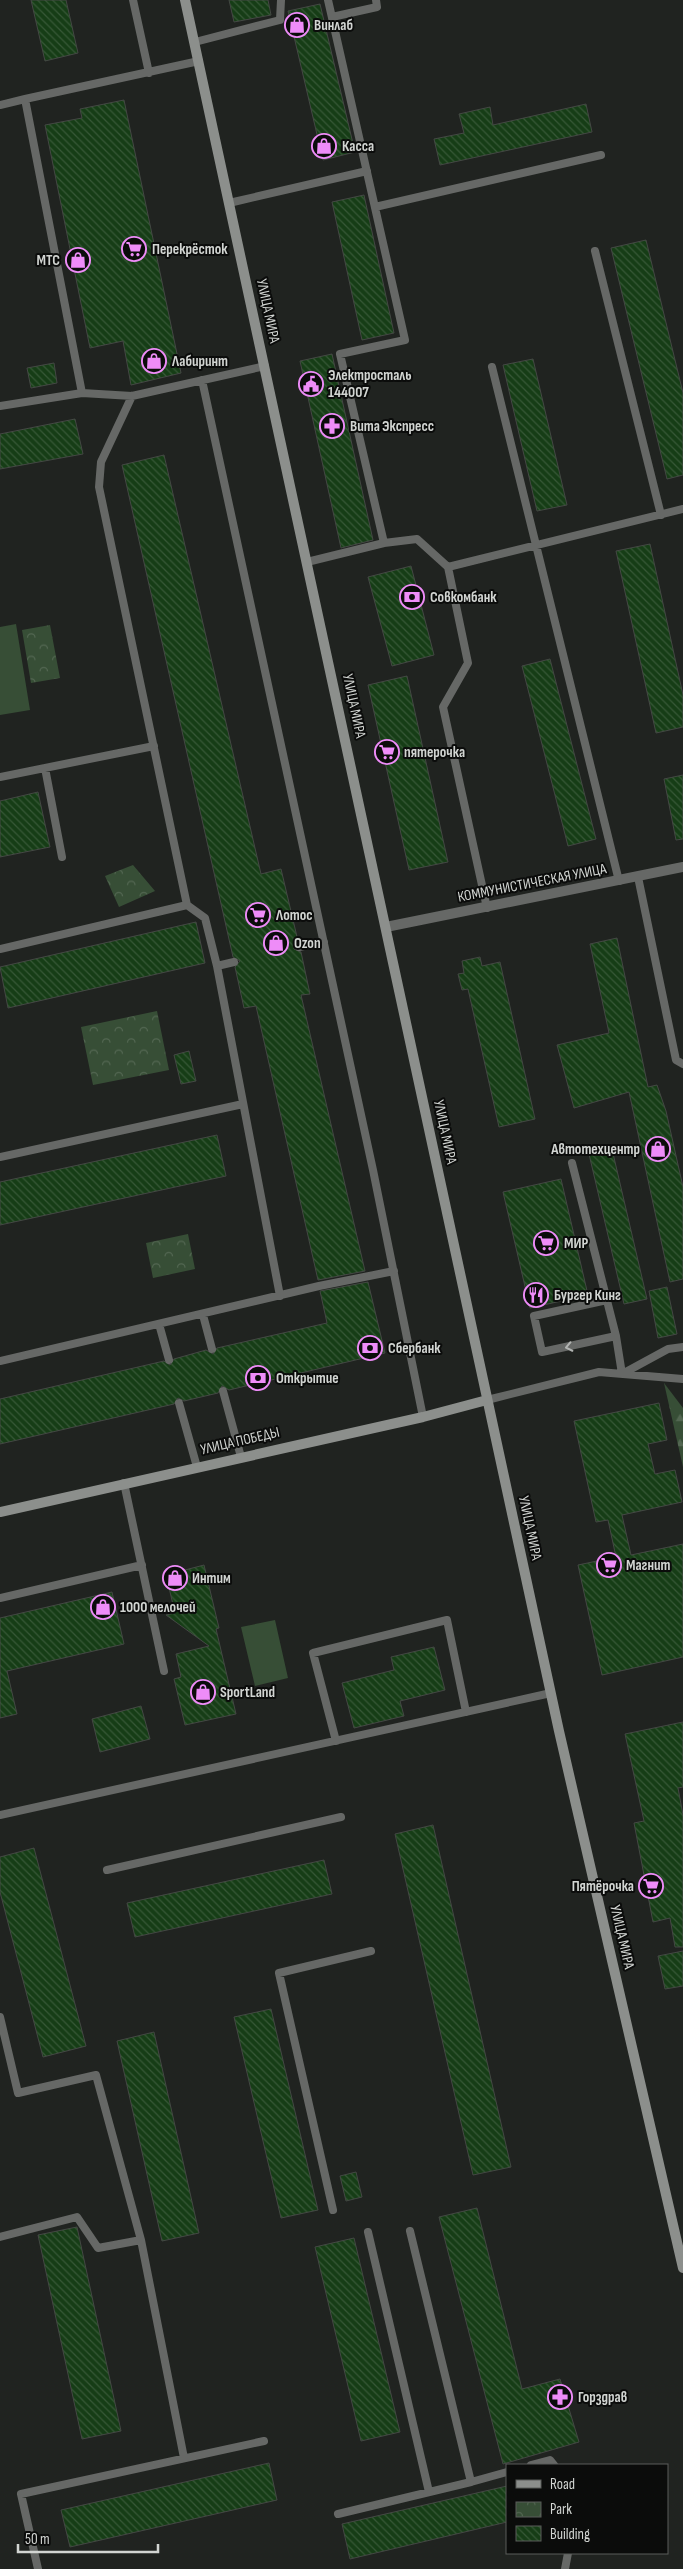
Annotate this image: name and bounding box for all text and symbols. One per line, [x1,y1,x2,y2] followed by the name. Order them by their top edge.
[284,12,310,38] shop icon: Винлаб
[314,16,353,35] place label: Винлаб
[311,133,337,159] shop icon: Касса
[342,137,374,156] place label: Касса
[121,236,147,262] supermarket icon: Перекрёсток
[152,240,228,259] place label: Перекрёсток
[65,247,91,273] shop icon: МТС
[37,251,60,270] place label: МТС
[252,277,284,345] street label: УЛИЦА МИРА
[141,348,167,374] shop icon: Лабиринт
[171,352,228,371] place label: Лабиринт
[328,366,411,402] place label: Электросталь 144007
[298,371,324,397] public building icon: Электросталь 144007
[319,413,345,439] pharmacy icon: Вита Экспресс
[350,417,434,436] place label: Вита Экспресс
[399,584,425,610] bank icon: Совкомбанк
[430,588,497,607] place label: Совкомбанк
[338,672,370,740] street label: УЛИЦА МИРА
[374,739,400,765] supermarket icon: пятерочка
[404,743,465,762] place label: пятерочка
[456,859,608,907] street label: КОММУНИСТИЧЕСКАЯ УЛИЦА
[245,902,271,928] supermarket icon: Лотос
[275,906,313,925] place label: Лотос
[263,930,289,956] shop icon: Ozon
[294,934,321,953] place label: Ozon
[429,1098,461,1166] street label: УЛИЦА МИРА
[645,1136,671,1162] shop icon: Автотехцентр
[550,1140,640,1159] place label: Автотехцентр
[533,1230,559,1256] supermarket icon: МИР
[564,1234,588,1253] place label: МИР
[523,1282,549,1308] restaurant icon: Бургер Кинг
[554,1286,621,1305] place label: Бургер Кинг
[357,1335,383,1361] bank icon: Сбербанк
[388,1339,441,1358] place label: Сбербанк
[564,1341,573,1352] one-way arrow
[245,1365,271,1391] bank icon: Открытие
[276,1369,339,1388] place label: Открытие
[199,1423,281,1459] street label: УЛИЦА ПОБЕДЫ
[514,1494,546,1562] street label: УЛИЦА МИРА
[596,1552,622,1578] supermarket icon: Магнит
[626,1556,671,1575] place label: Магнит
[162,1565,188,1591] shop icon: Интим
[192,1569,231,1588] place label: Интим
[90,1594,116,1620] shop icon: 1000 мелочей
[120,1598,196,1617] place label: 1000 мелочей
[190,1679,216,1705] shop icon: SportLand
[220,1683,275,1702] place label: SportLand
[638,1873,664,1899] supermarket icon: Пятёрочка
[572,1877,634,1896] place label: Пятёрочка
[605,1903,639,1971] street label: УЛИЦА МИРА
[547,2384,573,2410] pharmacy icon: Горздрав
[578,2388,627,2407] place label: Горздрав
[506,2464,668,2554] legend
[550,2475,575,2494] text: Road
[550,2500,572,2519] text: Park
[18,2522,158,2554] scale bar
[550,2525,590,2544] text: Building
[25,2530,50,2549] text: 50 m

